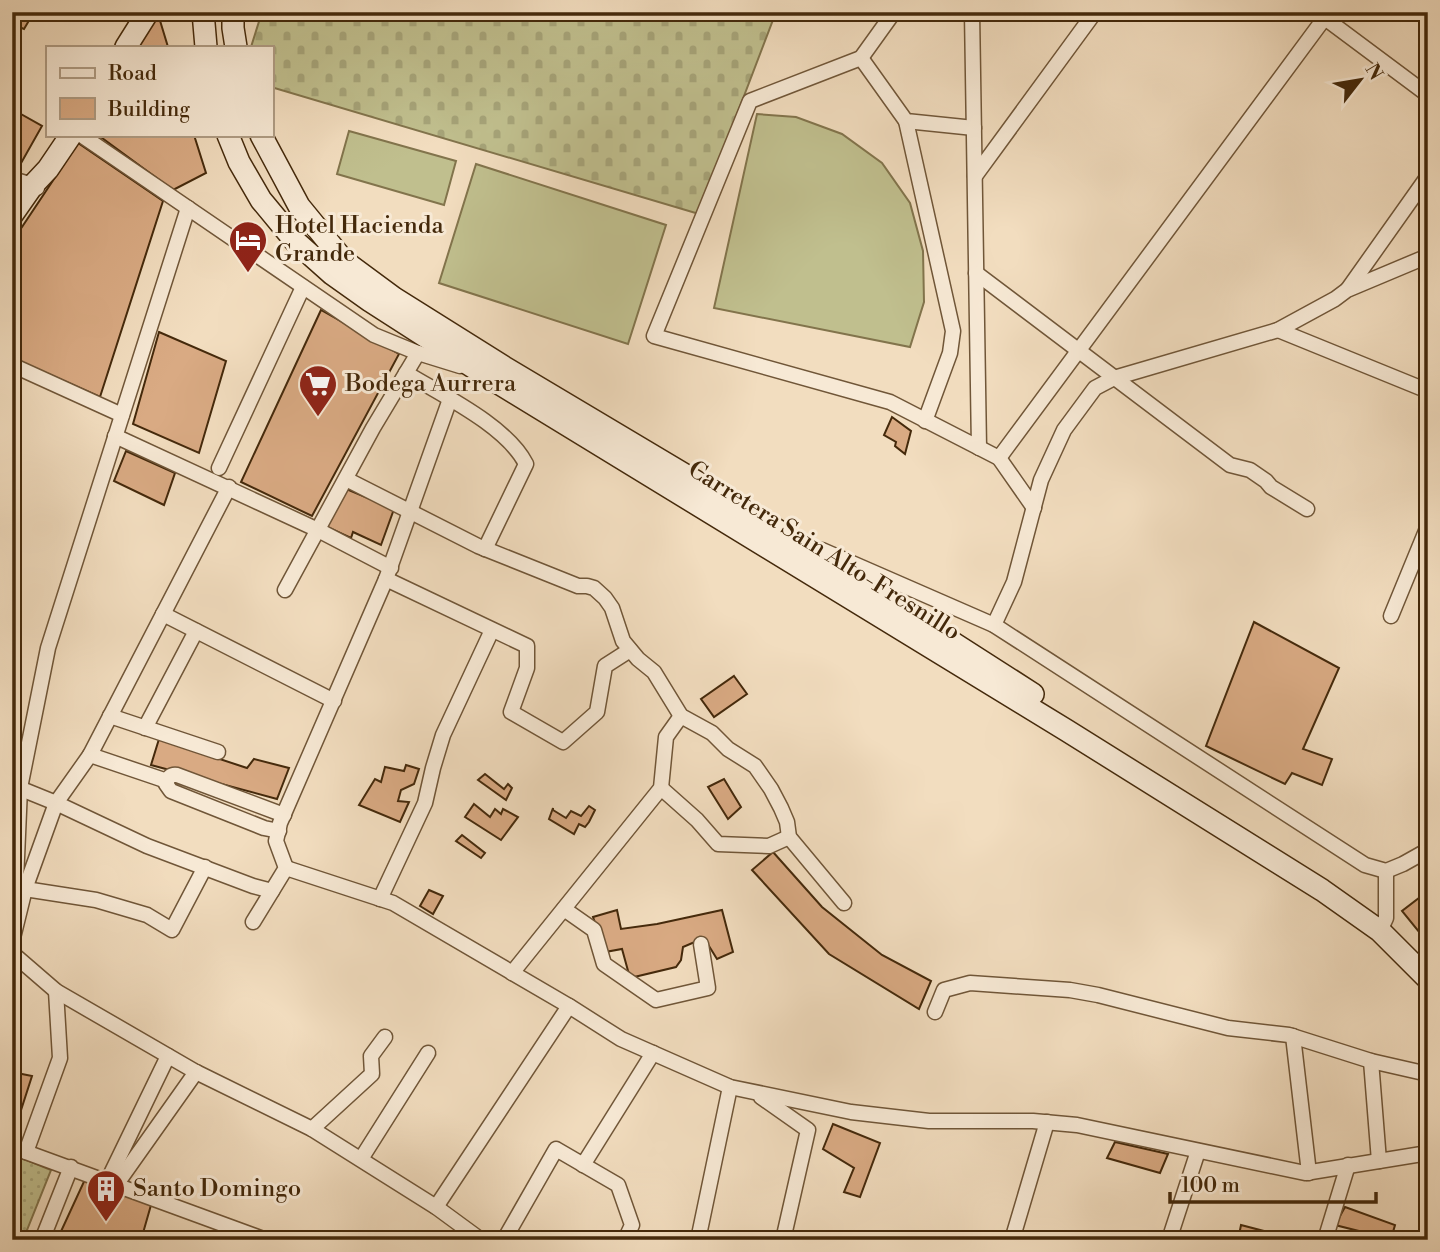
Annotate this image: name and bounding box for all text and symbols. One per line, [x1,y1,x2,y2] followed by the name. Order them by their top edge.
[46,46,273,136] legend
[1324,46,1394,116] north arrow
[1360,59,1388,84] text: N
[108,61,157,87] text: Road
[107,97,190,123] text: Building
[275,211,444,269] place label: Hotel Hacienda Grande
[227,219,269,274] hotel icon: Hotel Hacienda Grande
[297,363,339,418] supermarket icon: Bodega Aurrera
[344,369,517,399] place label: Bodega Aurrera
[682,455,966,647] street label: Carretera Sain Alto-Fresnillo
[1170,1161,1377,1205] scale bar
[85,1168,127,1223] building icon: Santo Domingo
[1181,1173,1240,1199] text: 100 m
[133,1174,301,1204] place label: Santo Domingo

